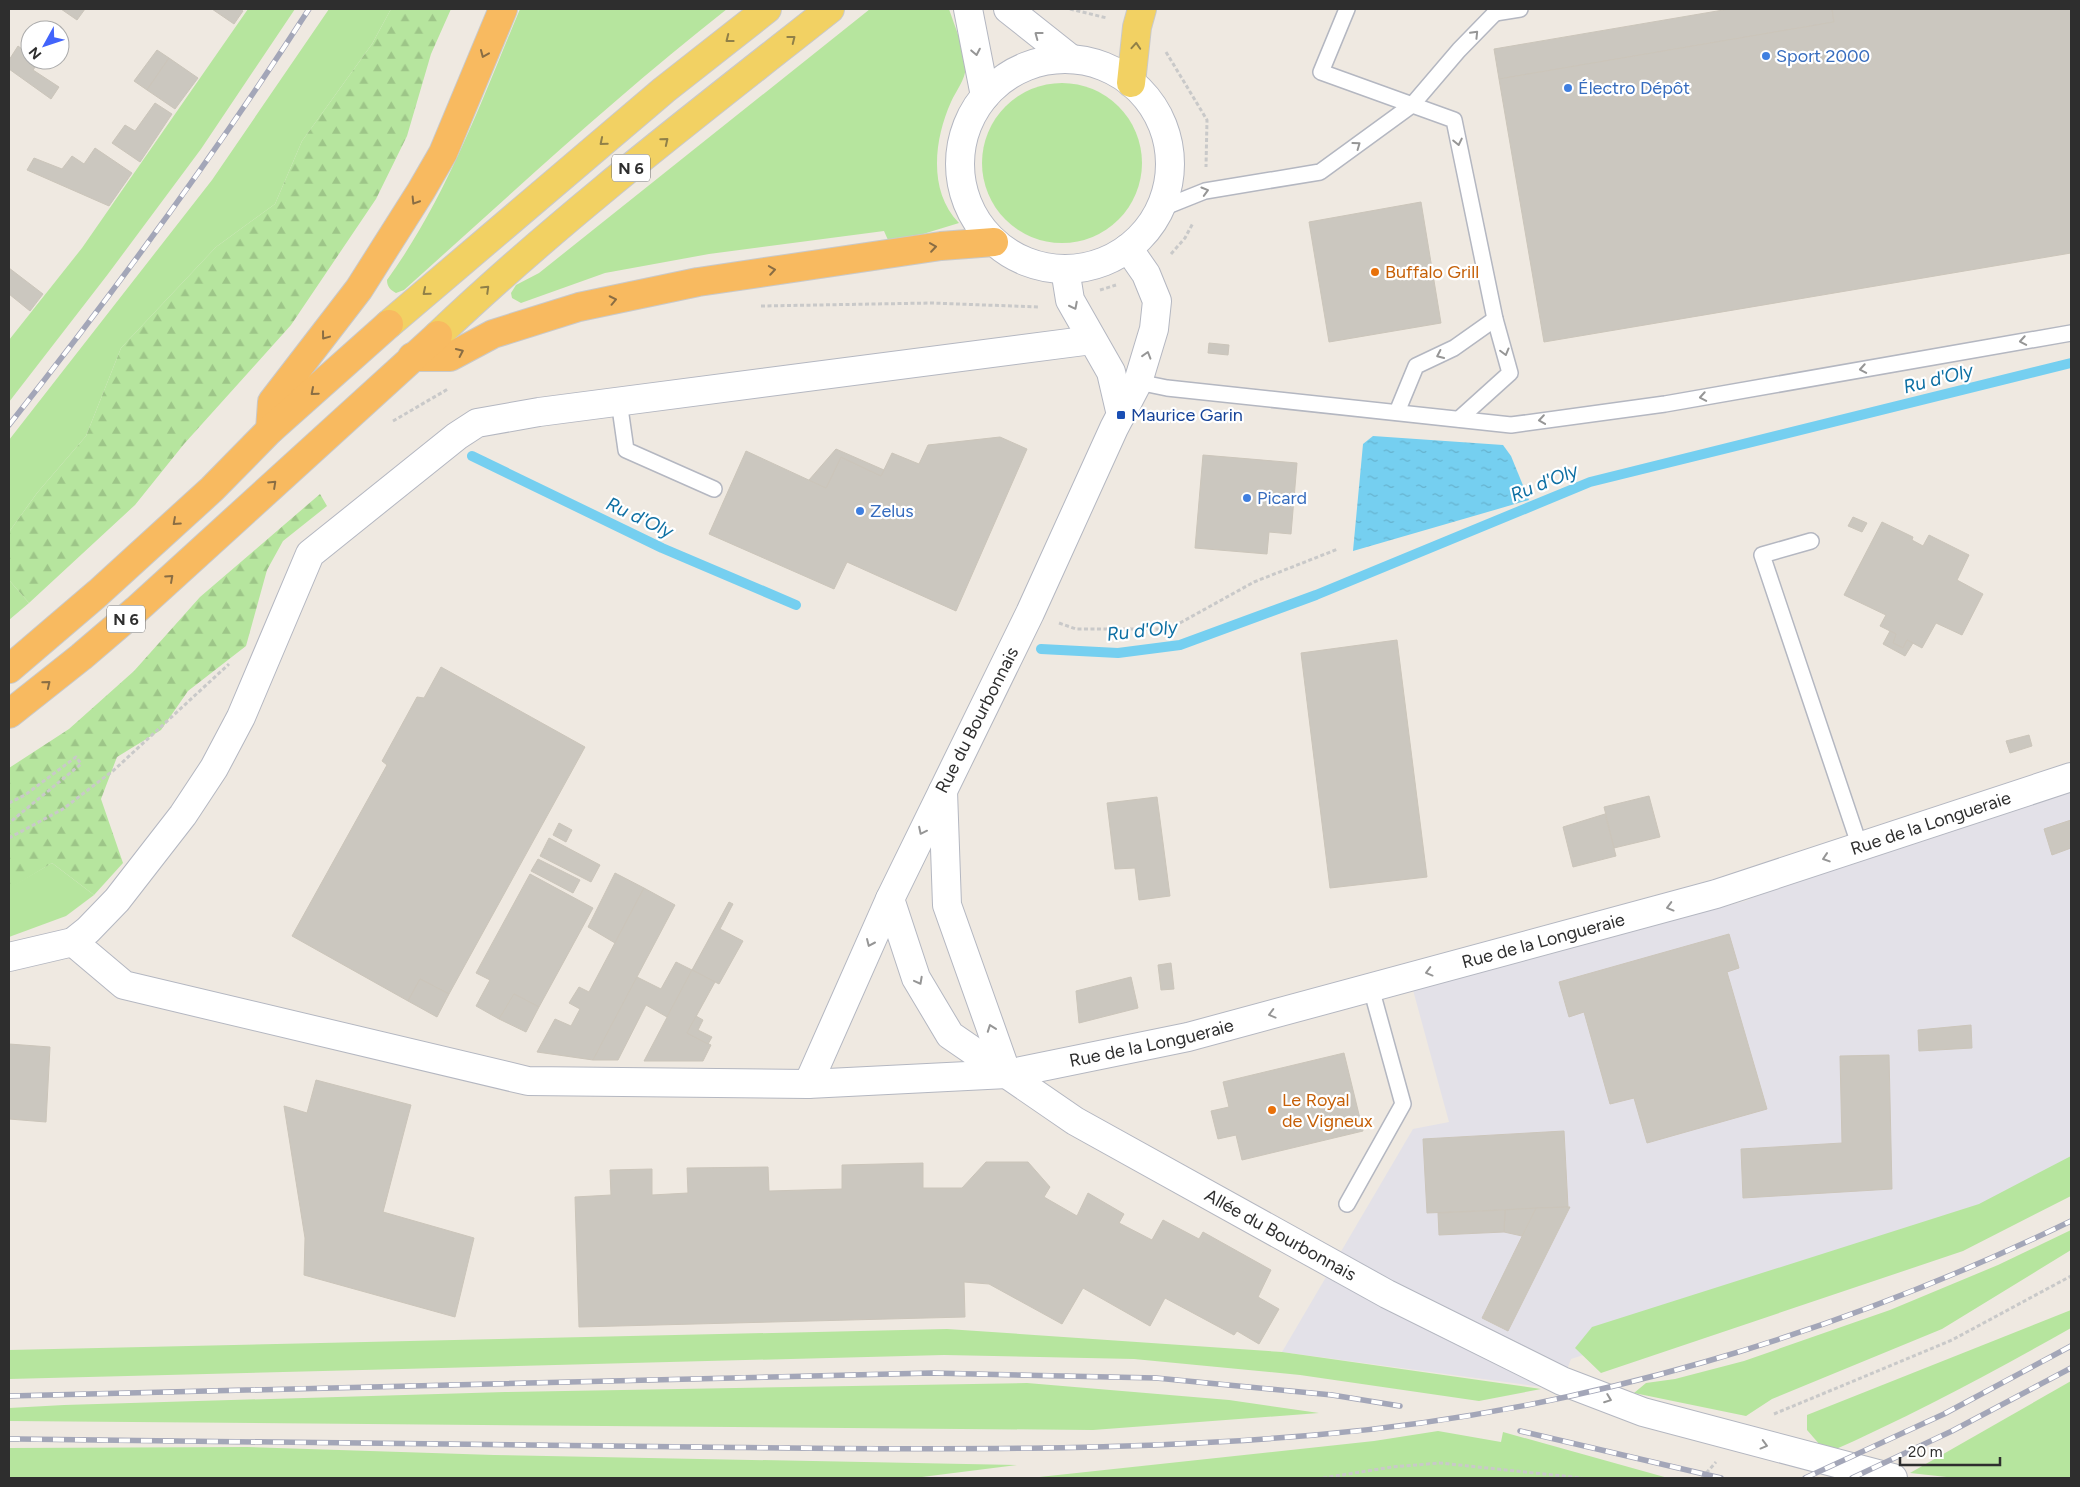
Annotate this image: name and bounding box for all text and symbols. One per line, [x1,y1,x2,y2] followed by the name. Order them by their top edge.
[20,20,70,70] north arrow
[1469,31,1478,40] one-way arrow
[1034,32,1044,41] one-way arrow
[726,33,735,41] one-way arrow
[786,37,795,45] one-way arrow
[1130,41,1141,49] one-way arrow
[25,43,45,63] text: N
[1776,45,1870,67] place label: Sport 2000
[971,48,981,57] one-way arrow
[480,49,490,58] one-way arrow
[1760,50,1772,62] marker: Sport 2000
[1578,77,1690,99] place label: Électro Dépôt
[1562,82,1574,94] marker: Électro Dépôt
[600,136,609,144] one-way arrow
[659,137,668,146] one-way arrow
[1453,137,1463,146] one-way arrow
[1351,142,1361,151] one-way arrow
[612,154,650,182] road number: N 6
[1201,187,1209,197] one-way arrow
[412,195,422,204] one-way arrow
[929,243,938,253] one-way arrow
[1385,261,1479,283] place label: Buffalo Grill
[769,265,777,276] one-way arrow
[1369,266,1381,278] marker: Buffalo Grill
[480,286,489,295] one-way arrow
[423,287,432,295] one-way arrow
[608,295,617,306] one-way arrow
[1068,301,1078,310] one-way arrow
[322,330,331,340] one-way arrow
[2019,336,2028,346] one-way arrow
[1499,347,1509,355] one-way arrow
[455,348,464,358] one-way arrow
[1436,348,1445,359] one-way arrow
[1142,351,1152,359] one-way arrow
[1901,358,1976,398] water label: Ru d'Oly
[1859,364,1867,374] one-way arrow
[310,386,319,395] one-way arrow
[1699,391,1707,401] one-way arrow
[1131,404,1243,426] place label: Maurice Garin
[1115,409,1127,421] marker: Maurice Garin
[1538,414,1546,425] one-way arrow
[1507,458,1582,506] water label: Ru d'Oly
[267,481,276,490] one-way arrow
[1257,487,1307,509] place label: Picard
[603,492,678,543] water label: Ru d'Oly
[1241,492,1253,504] marker: Picard
[870,500,914,522] place label: Zelus
[854,505,866,517] marker: Zelus
[172,516,181,525] one-way arrow
[165,575,174,584] one-way arrow
[107,606,145,632] road number: N 6
[1105,615,1180,646] water label: Ru d'Oly
[931,643,1023,797] street label: Rue du Bourbonnais
[41,682,50,690] one-way arrow
[1848,787,2014,860] street label: Rue de la Longueraie
[918,826,928,835] one-way arrow
[1822,853,1830,863] one-way arrow
[1667,901,1675,911] one-way arrow
[1459,908,1627,973] street label: Rue de la Longueraie
[866,938,876,947] one-way arrow
[1425,966,1434,977] one-way arrow
[913,976,923,985] one-way arrow
[1269,1009,1277,1019] one-way arrow
[1067,1014,1236,1072] street label: Rue de la Longueraie
[987,1024,997,1033] one-way arrow
[1282,1089,1373,1132] place label: Le Royal de Vigneux
[1266,1104,1278,1116] marker: Le Royal de Vigneux
[1201,1184,1360,1286] street label: Allée du Bourbonnais
[1603,1393,1612,1403] one-way arrow
[1900,1434,2000,1466] scale bar
[1759,1439,1767,1449] one-way arrow
[1908,1443,1942,1461] text: 20 m

